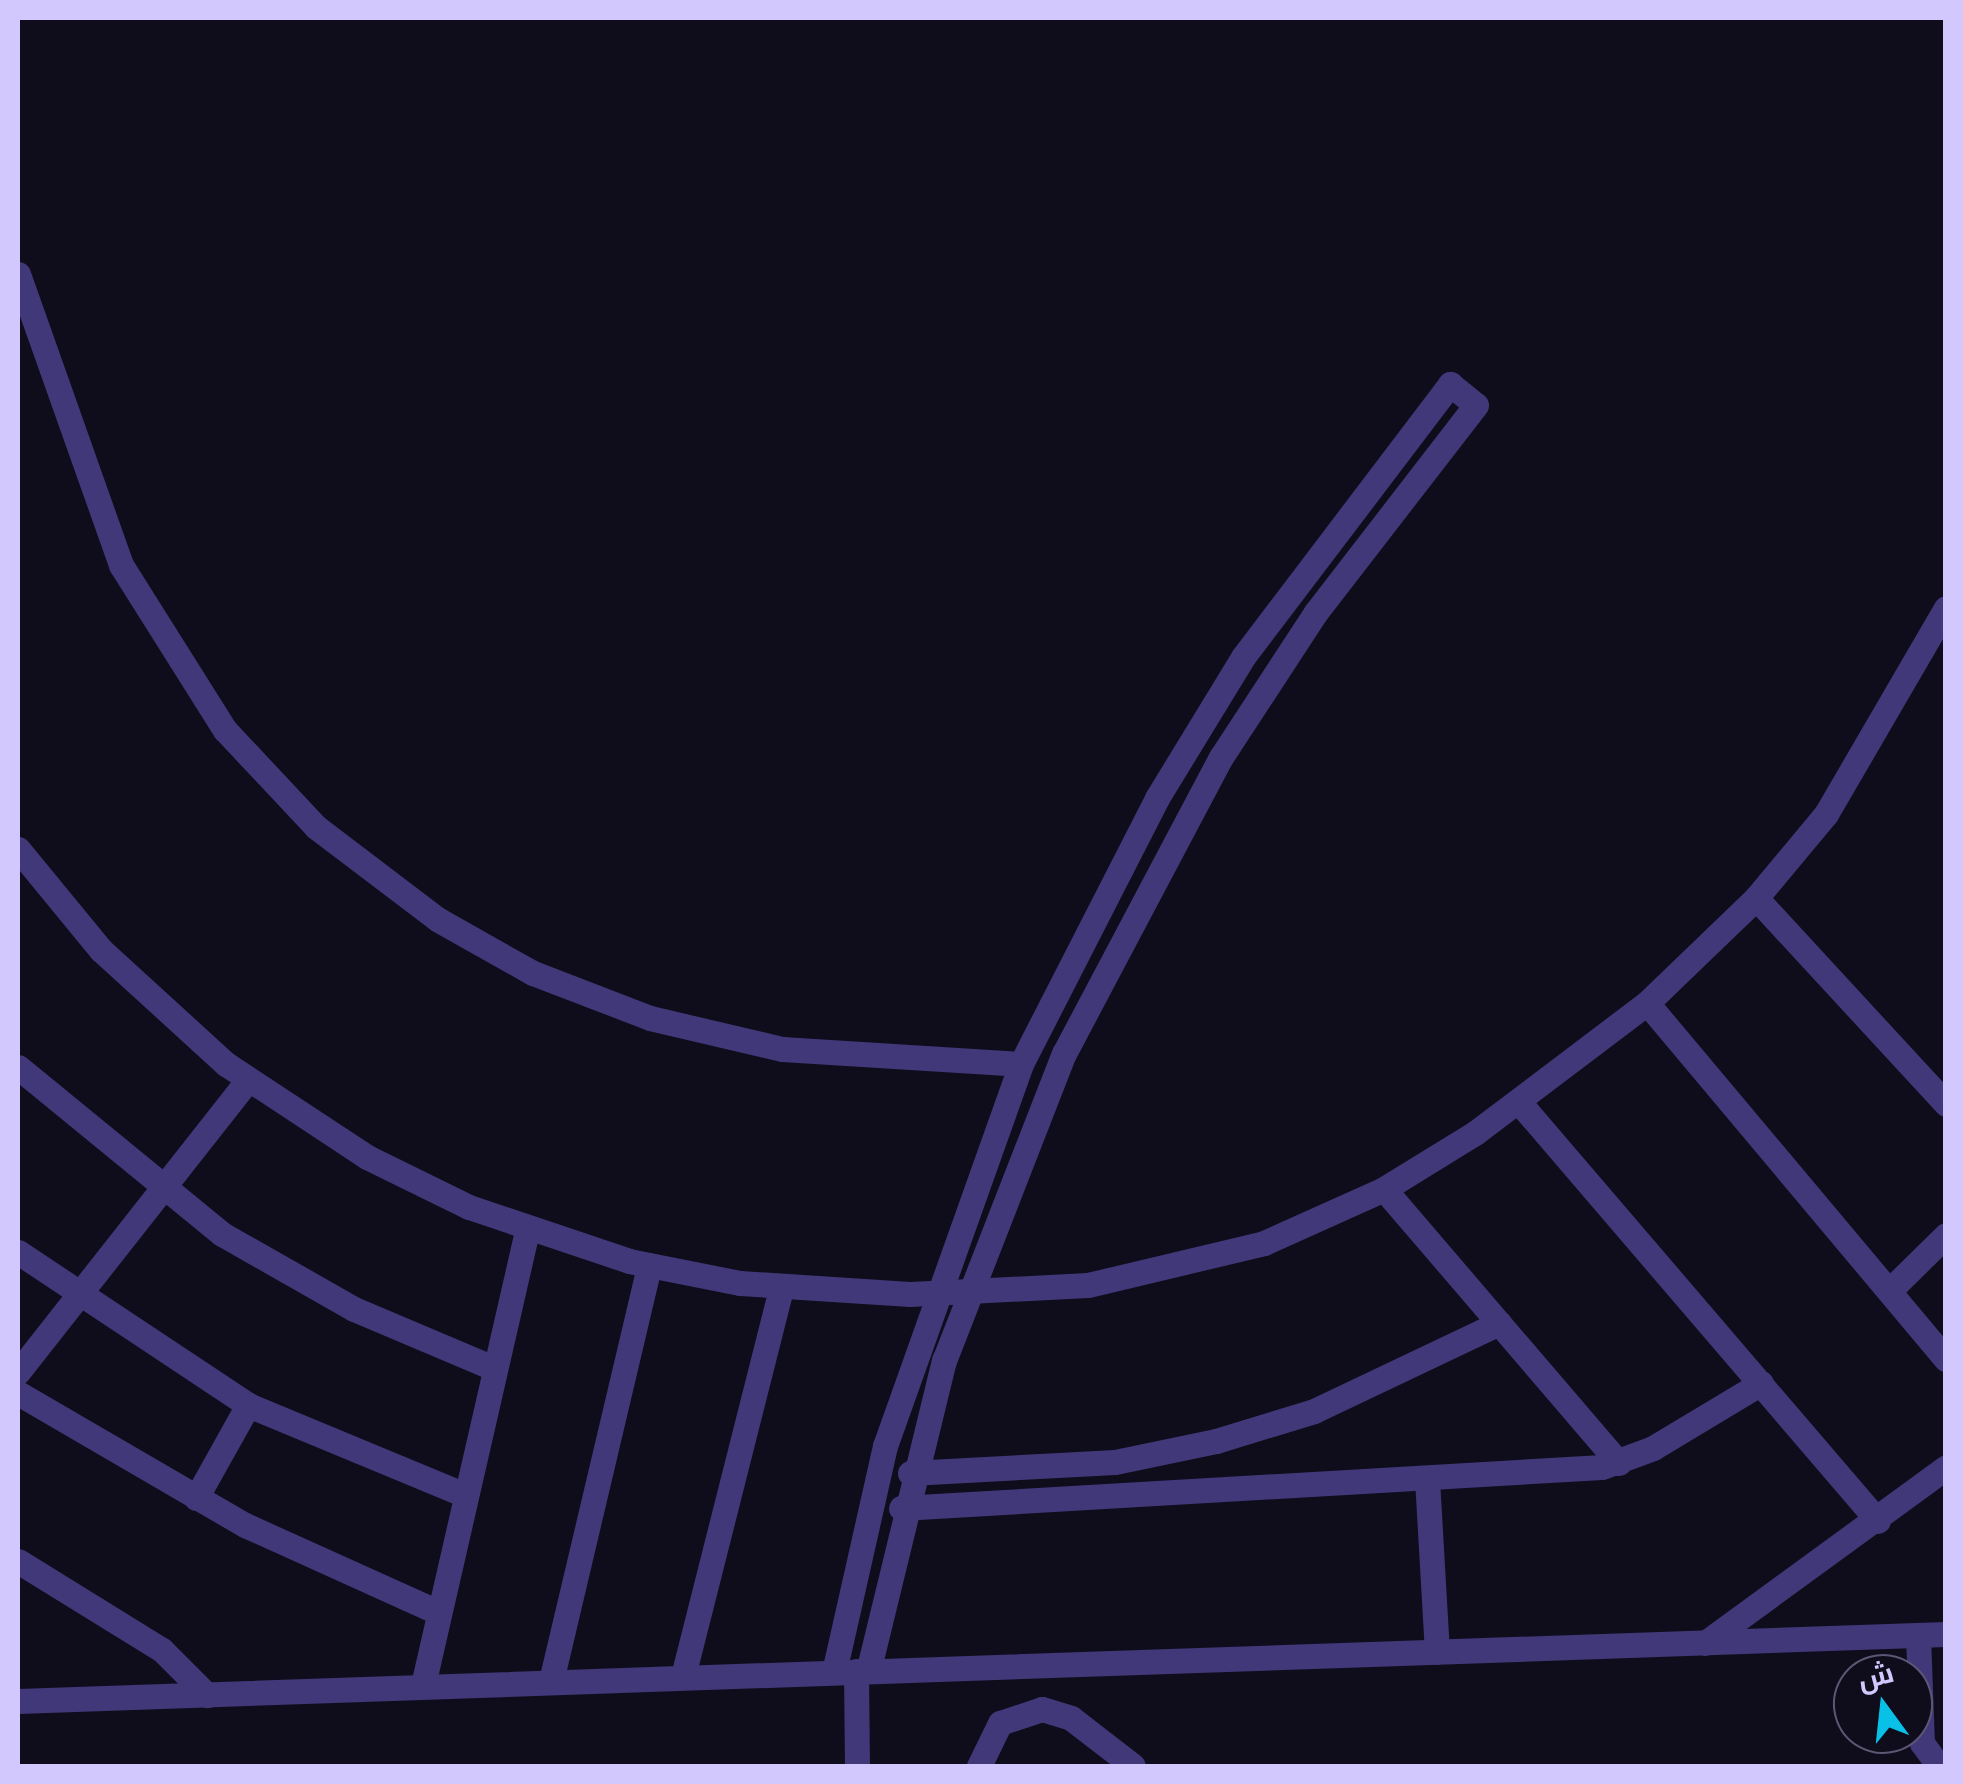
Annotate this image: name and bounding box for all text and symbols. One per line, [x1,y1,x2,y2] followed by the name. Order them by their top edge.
[1833,1654,1933,1754] north arrow
[1854,1657,1897,1696] text: ش

